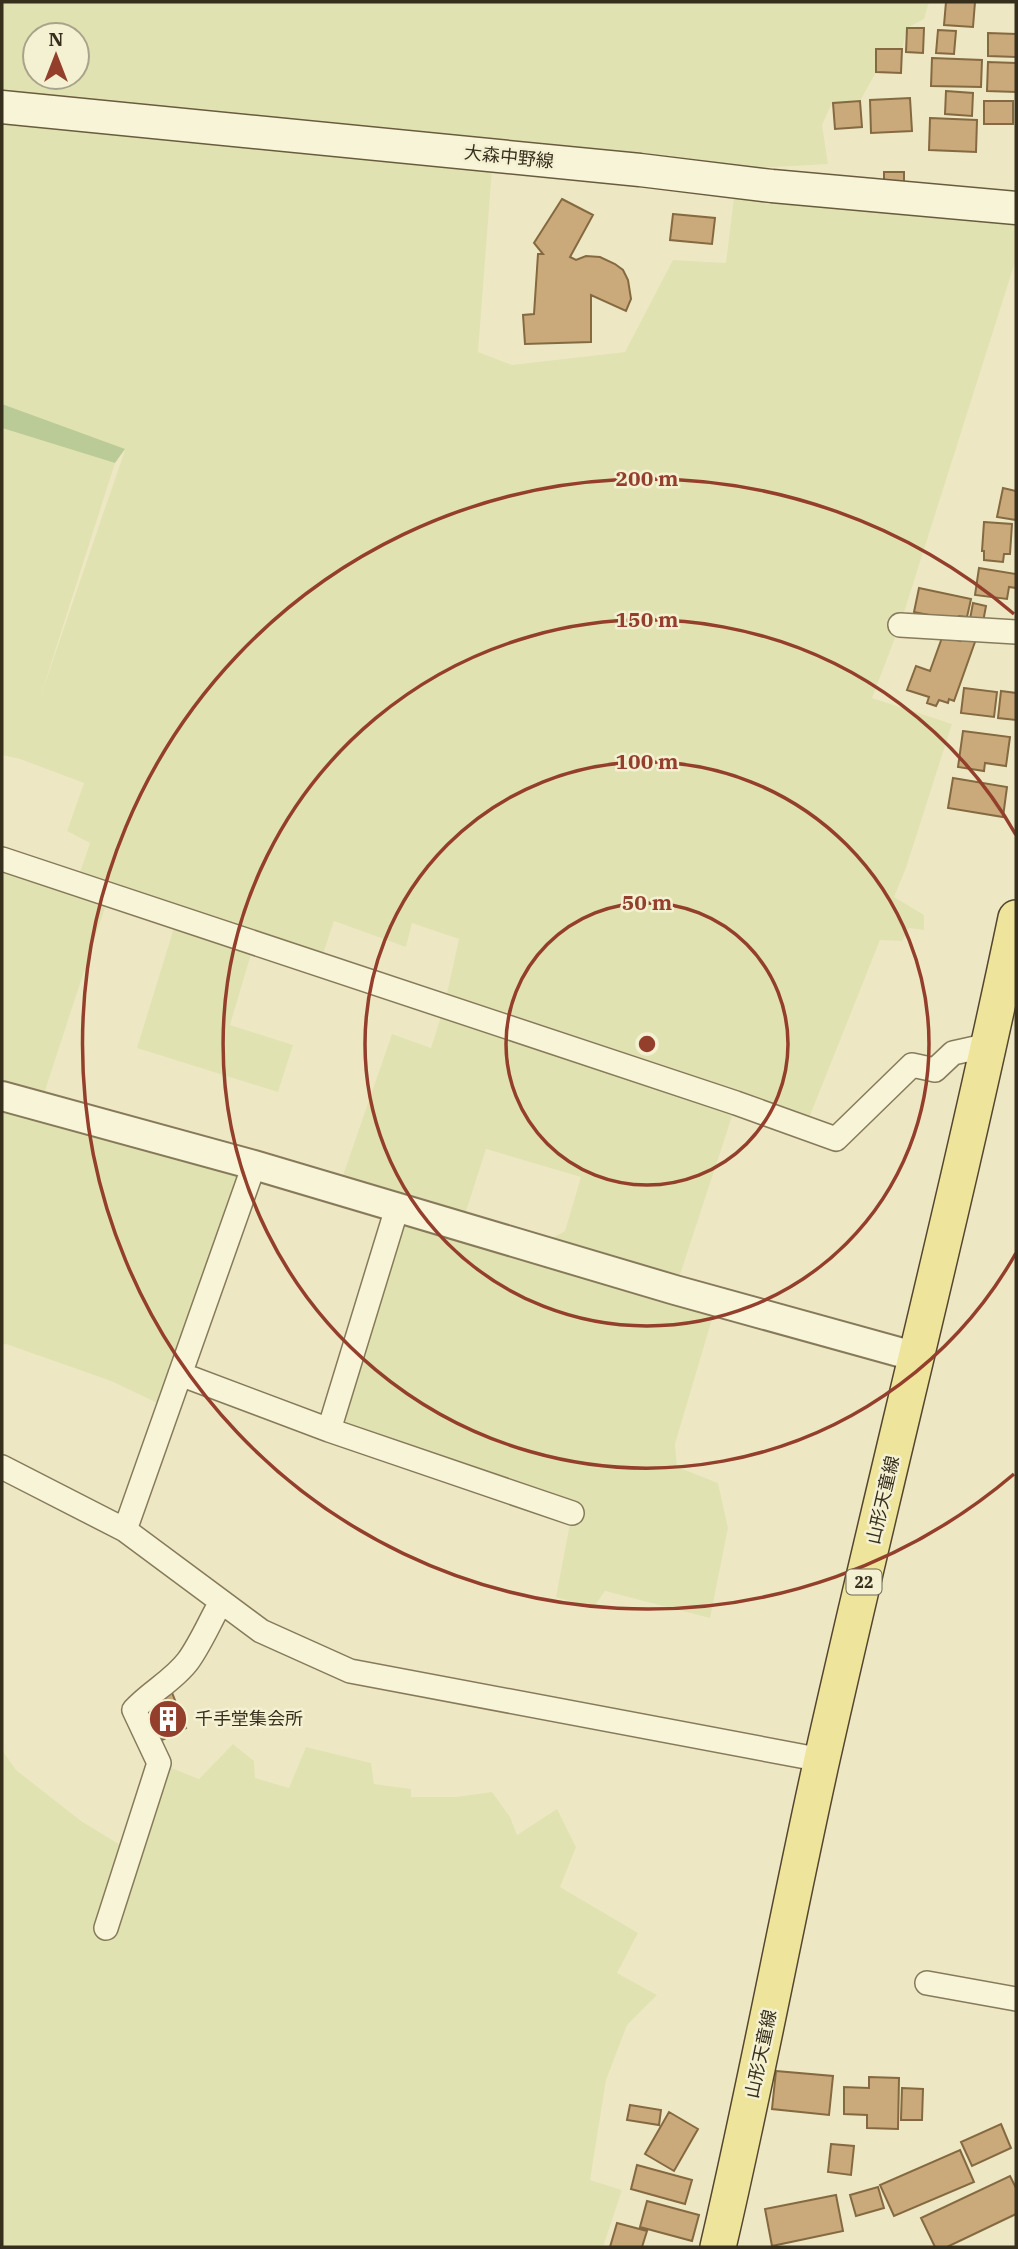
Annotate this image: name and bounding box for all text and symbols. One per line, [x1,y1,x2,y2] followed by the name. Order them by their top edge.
[21,21,91,91] north arrow
[48,27,64,51] text: N
[463,140,555,173] street label: 大森中野線
[615,464,679,492] text: 200 m
[615,605,679,633] text: 150 m
[615,747,679,775] text: 100 m
[622,888,672,916] text: 50 m
[635,1032,659,1056] centre of rings
[861,1453,904,1546] street label: 山形天童線
[846,1570,882,1594] road number: 22
[147,1698,189,1740] building icon: 千手堂集会所
[195,1707,303,1730] place label: 千手堂集会所
[740,2007,781,2100] street label: 山形天童線

